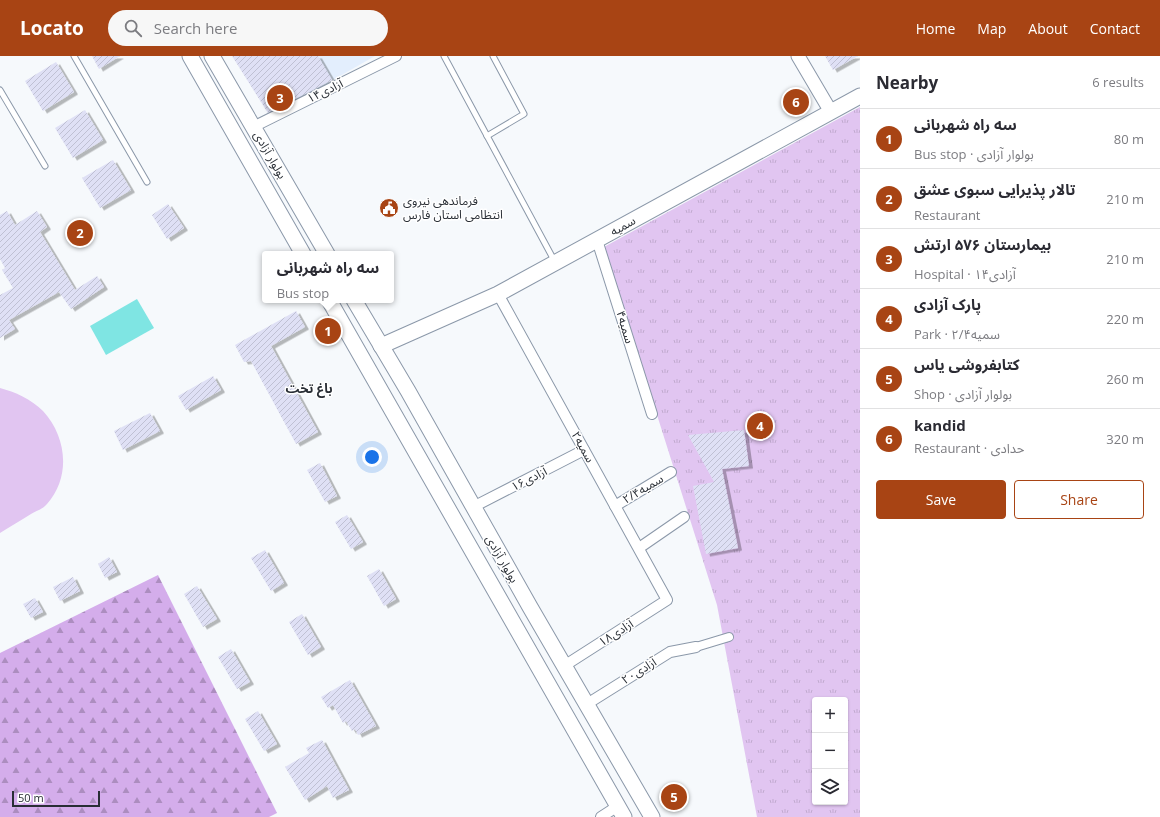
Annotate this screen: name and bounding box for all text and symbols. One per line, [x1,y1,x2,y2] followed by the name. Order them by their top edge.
[108,10,388,46] search box
[20,15,84,41] text: Locato
[122,17,144,39] icon: search
[154,18,237,38] text: Search here
[916,19,955,38] text: Home
[977,19,1006,38] text: Map
[1028,19,1068,38] text: About
[1090,19,1140,38] text: Contact
[876,71,938,94] text: Nearby
[1092,73,1144,91] text: 6 results
[304,74,346,107] street label: آزادی۱۴
[267,83,293,113] pin: 3
[783,87,809,117] pin: 6
[914,114,1017,134] text: سه راه شهربانی
[250,128,291,182] street label: بولوار آزادی
[885,130,893,148] text: 1
[1114,130,1144,148] text: 80 m
[914,145,1034,163] text: Bus stop · بولوار آزادی
[914,179,1075,199] text: تالار پذیرایی سبوی عشق
[885,190,893,208] text: 2
[1106,190,1144,208] text: 210 m
[403,192,503,223] place label: فرماندهی نیروی انتظامی استان فارس
[378,197,400,219] public building icon: فرماندهی نیروی انتظامی استان فارس
[914,206,981,224] text: Restaurant
[607,212,639,239] street label: سمیه
[67,218,93,248] pin: 2
[914,234,1051,254] text: بیمارستان ۵۷۶ ارتش
[885,250,893,268] text: 3
[1106,250,1144,268] text: 210 m
[262,251,394,303] popup
[277,257,379,277] text: سه راه شهربانی
[914,265,1016,283] text: Hospital · آزادی۱۴
[277,284,329,302] text: Bus stop
[914,294,981,314] text: پارک آزادی
[612,308,639,345] street label: سمیه۴
[885,310,893,328] text: 4
[1106,310,1144,328] text: 220 m
[315,316,341,346] pin: 1
[914,325,1000,343] text: Park · سمیه۲/۴
[914,354,1019,374] text: کتابفروشی یاس
[885,370,893,388] text: 5
[1106,370,1144,388] text: 260 m
[285,379,333,398] district label: باغ تخت
[914,385,1012,403] text: Shop · بولوار آزادی
[747,411,773,441] pin: 4
[914,415,966,435] text: kandid
[568,428,599,466] street label: ۲سمیه
[885,430,893,448] text: 6
[1106,430,1144,448] text: 320 m
[914,439,1024,457] text: Restaurant · حدادی
[362,447,382,467] your location
[508,462,550,495] street label: آزادی۱۶
[619,470,666,507] street label: سمیه۲/۴
[876,480,1006,519] button: Save
[1014,480,1144,519] button: Share
[482,532,523,586] street label: بولوار آزادی
[595,615,637,650] street label: آزادی۱۸
[618,653,660,688] street label: آزادی۲۰
[812,697,848,805] map controls
[812,697,848,733] button: +
[812,733,848,769] button: −
[812,769,848,805] button: layers
[661,782,687,812] pin: 5
[12,789,100,808] scale bar
[18,790,44,805] text: 50 m

